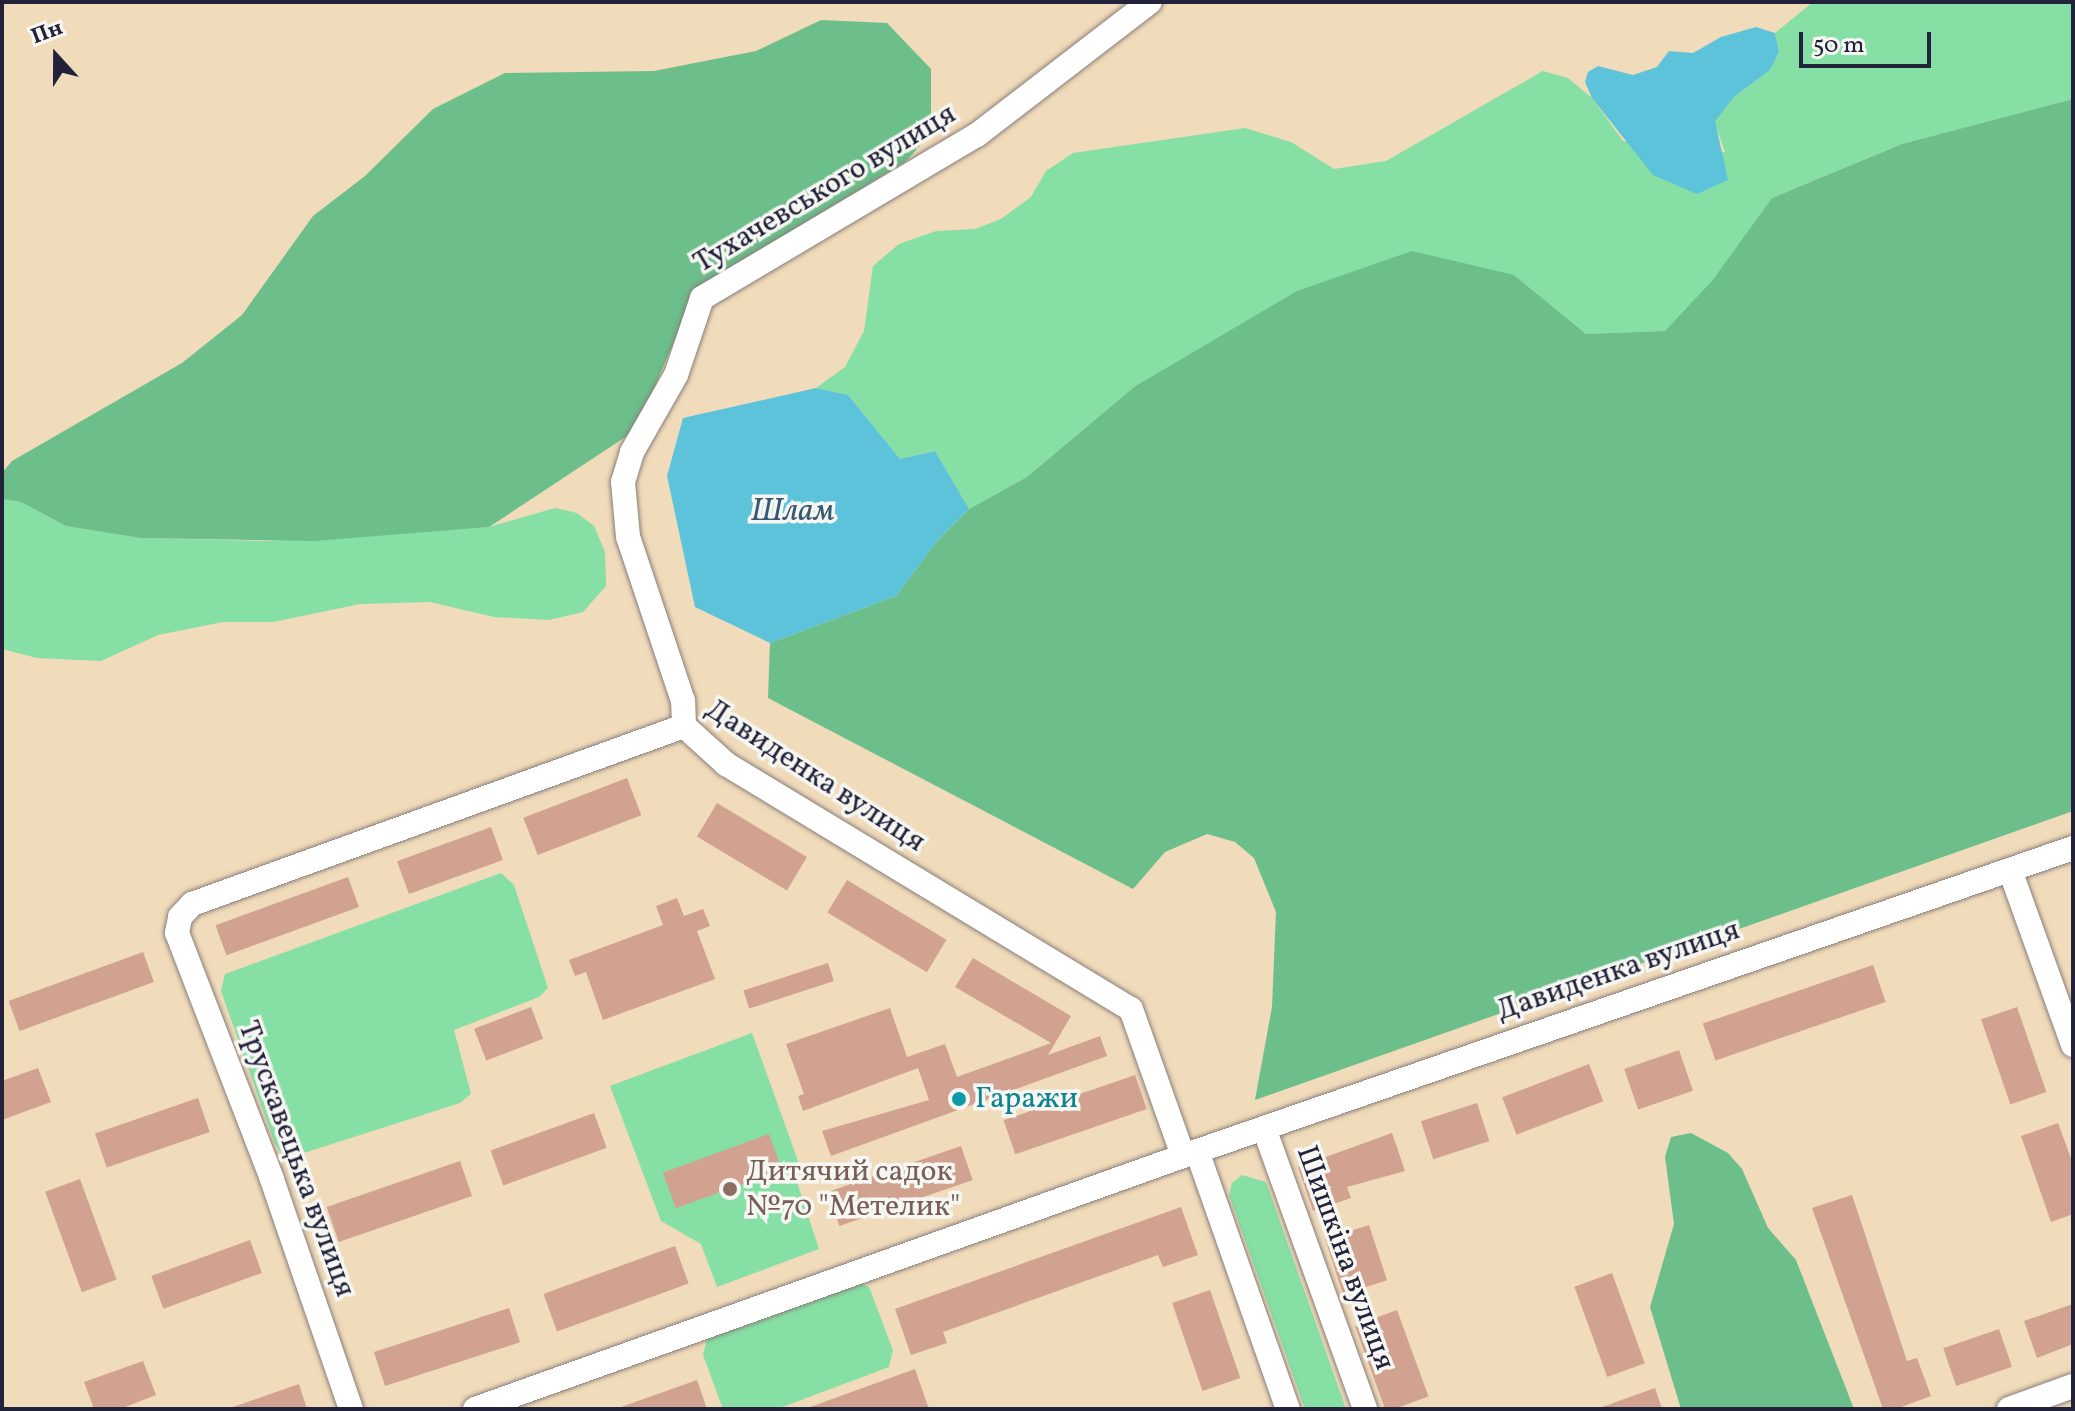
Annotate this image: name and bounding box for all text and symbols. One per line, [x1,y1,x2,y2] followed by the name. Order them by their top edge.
[27,13,67,53] text: Пн
[16,16,96,96] north arrow
[1803,16,1935,66] scale bar
[1813,29,1865,63] text: 50 m
[687,96,963,282] street label: Тухачевського вулиця
[751,493,835,531] water label: Шлам
[698,692,932,860] street label: Давиденка вулиця
[1492,913,1744,1029] street label: Давиденка вулиця
[229,1016,363,1302] street label: Трускавецька вулиця
[975,1081,1078,1117] place label: Гаражи
[950,1090,968,1108] marker: Гаражи
[1288,1141,1402,1375] street label: Шишкiна вулиця
[746,1154,960,1224] place label: Дитячий садок №70 "Метелик"
[721,1180,739,1198] marker: Дитячий садок №70 "Метелик"

